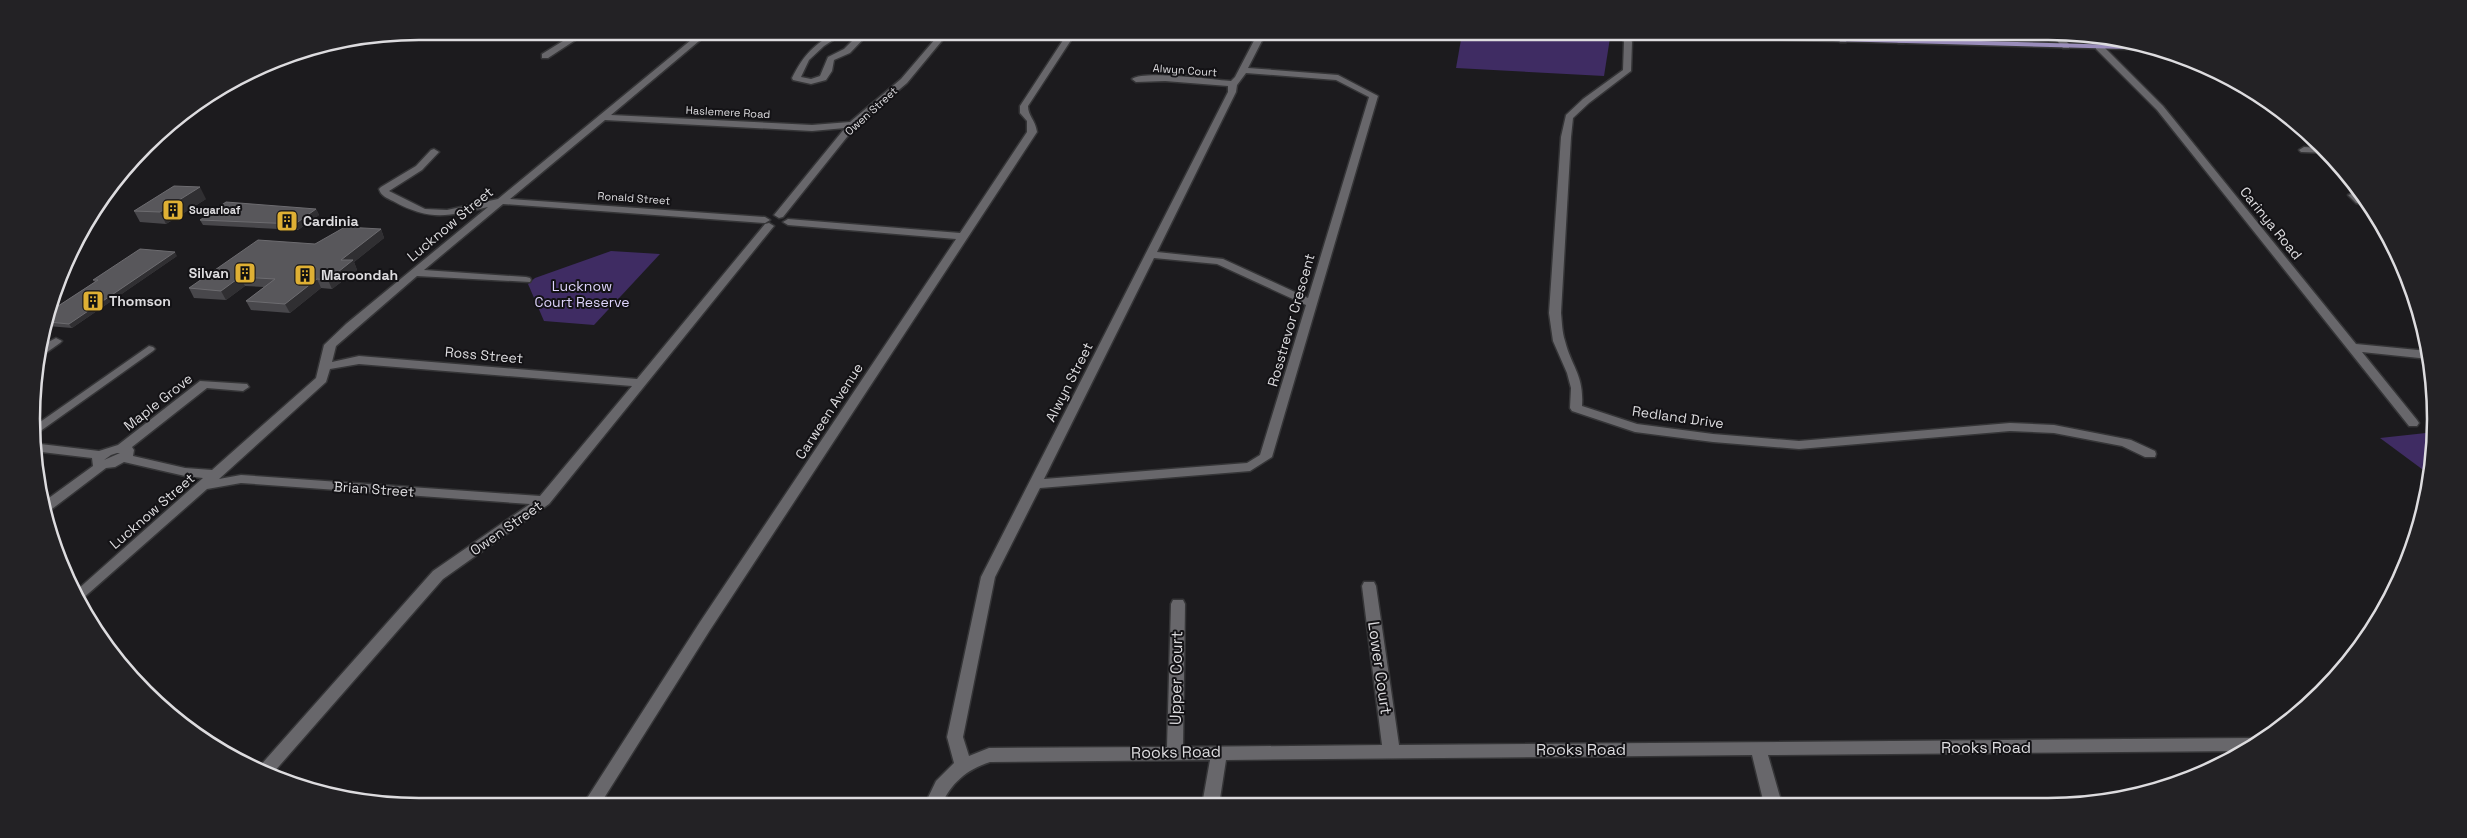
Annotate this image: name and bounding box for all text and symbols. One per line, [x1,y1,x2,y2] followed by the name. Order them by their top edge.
[1152,61,1218,79] street label: Alwyn Court
[842,84,900,138] street label: Owen Street
[685,103,771,121] street label: Haslemere Road
[403,183,497,265] street label: Lucknow Street
[2236,183,2306,263] street label: Carinya Road
[597,188,671,208] street label: Ronald Street
[161,198,185,222] building icon: Sugarloaf
[189,203,241,217] place label: Sugarloaf
[275,209,299,233] building icon: Cardinia
[303,212,359,230] place label: Cardinia
[1263,251,1319,389] street label: Rosstrevor Crescent
[233,261,257,285] building icon: Silvan
[293,263,317,287] building icon: Maroondah
[189,264,229,282] place label: Silvan
[321,266,398,284] place label: Maroondah
[534,277,630,311] park label: Lucknow Court Reserve
[81,289,105,313] building icon: Thomson
[109,292,171,310] place label: Thomson
[1041,339,1097,425] street label: Alwyn Street
[444,343,524,367] street label: Ross Street
[791,359,867,463] street label: Carween Avenue
[120,369,196,435] street label: Maple Grove
[1631,402,1725,432] street label: Redland Drive
[106,469,198,553] street label: Lucknow Street
[333,477,415,501] street label: Brian Street
[467,497,545,559] street label: Owen Street
[1363,620,1397,716] street label: Lower Court
[1165,631,1187,725] street label: Upper Court
[1941,737,2031,758] street label: Rooks Road
[1536,739,1626,760] street label: Rooks Road
[1131,741,1221,763] street label: Rooks Road

